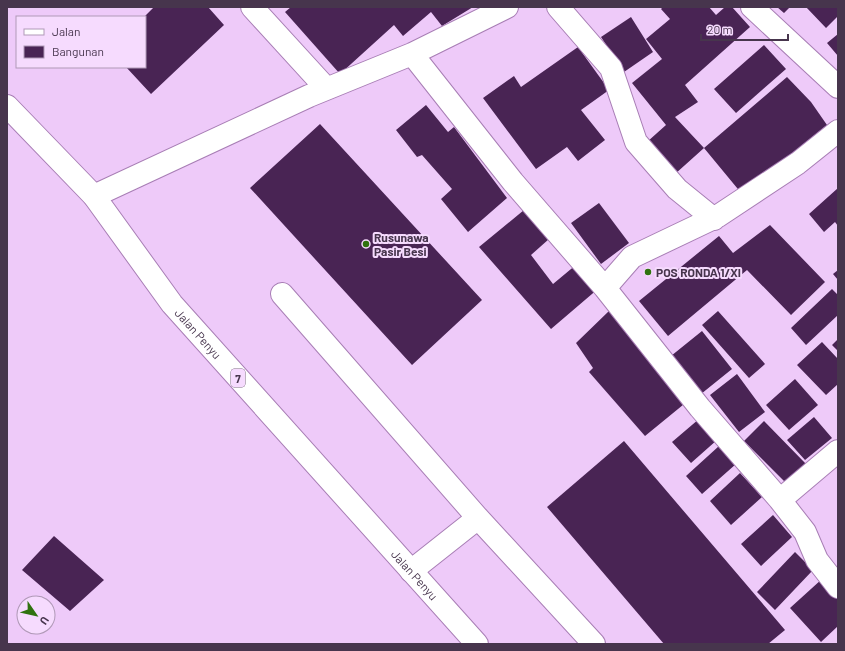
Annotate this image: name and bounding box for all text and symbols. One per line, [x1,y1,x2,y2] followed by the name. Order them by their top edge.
[16,16,146,68] legend
[701,16,788,42] scale bar
[707,22,733,36] text: 20 m
[52,24,80,38] text: Jalan
[52,44,104,58] text: Bangunan
[374,230,429,258] place label: Rusunawa Pasir Besi
[361,239,371,249] marker: Rusunawa Pasir Besi
[656,265,741,279] place label: POS RONDA 1/XI
[643,267,653,277] marker: POS RONDA 1/XI
[172,306,225,361] street label: Jalan Penyu
[231,369,245,387] road number: 7
[389,547,441,603] street label: Jalan Penyu
[16,595,56,635] north arrow
[37,614,52,627] text: U

